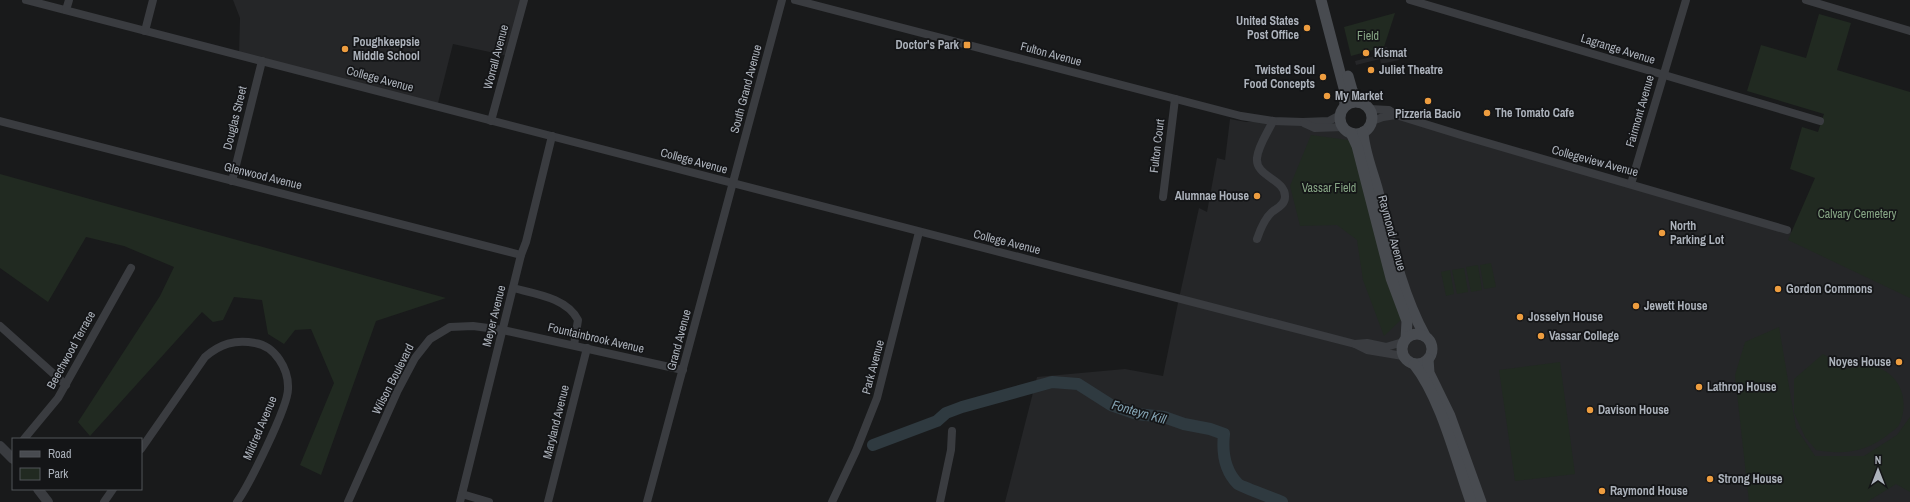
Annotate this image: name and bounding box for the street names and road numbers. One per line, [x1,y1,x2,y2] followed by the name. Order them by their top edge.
[480,23,512,91] street label: Worrall Avenue
[1579,30,1657,68] street label: Lagrange Avenue
[1019,38,1083,70] street label: Fulton Avenue
[726,43,766,135] street label: South Grand Avenue
[345,62,415,96] street label: College Avenue
[1622,73,1658,149] street label: Fairmont Avenue
[219,84,251,152] street label: Douglas Street
[1146,118,1168,174] street label: Fulton Court
[1550,142,1640,180] street label: Collegeview Avenue
[659,144,729,178] street label: College Avenue
[222,159,304,193] street label: Glenwood Avenue
[1374,193,1410,273] street label: Raymond Avenue
[972,226,1042,258] street label: College Avenue
[479,284,509,348] street label: Meyer Avenue
[43,308,99,392] street label: Beechwood Terrace
[663,308,695,372] street label: Grand Avenue
[546,319,646,357] street label: Fountainbrook Avenue
[858,338,888,396] street label: Park Avenue
[368,341,418,417] street label: Wilson Boulevard
[539,383,573,461] street label: Maryland Avenue
[239,393,281,463] street label: Mildred Avenue

